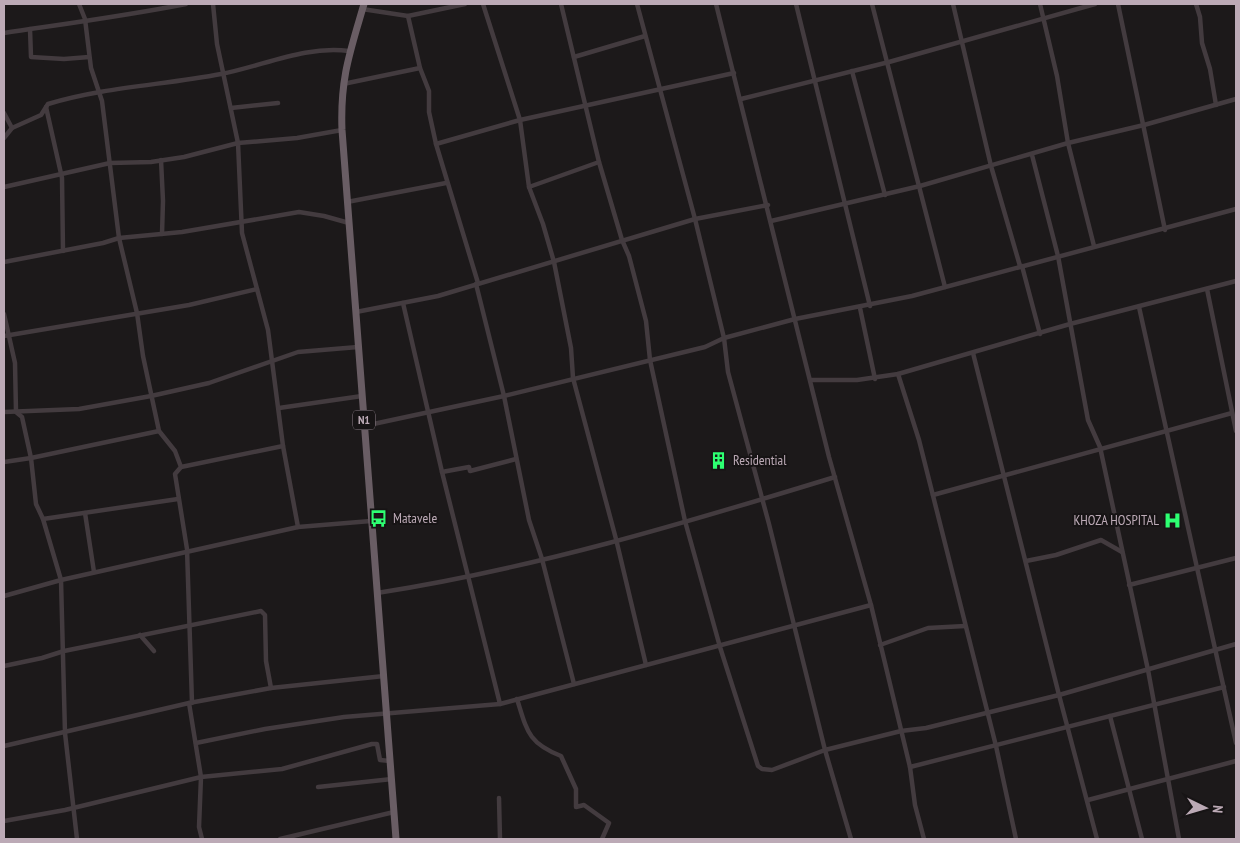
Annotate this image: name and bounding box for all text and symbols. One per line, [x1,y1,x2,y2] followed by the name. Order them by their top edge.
[353,410,375,430] road number: N1
[709,450,729,470] building icon: Residential
[733,451,787,469] place label: Residential
[369,508,389,528] bus stop icon: Matavele
[393,509,437,527] place label: Matavele
[1163,510,1183,530] hospital icon: KHOZA HOSPITAL
[1073,511,1159,529] place label: KHOZA HOSPITAL
[1180,783,1230,833] north arrow
[1209,805,1227,814] text: N

